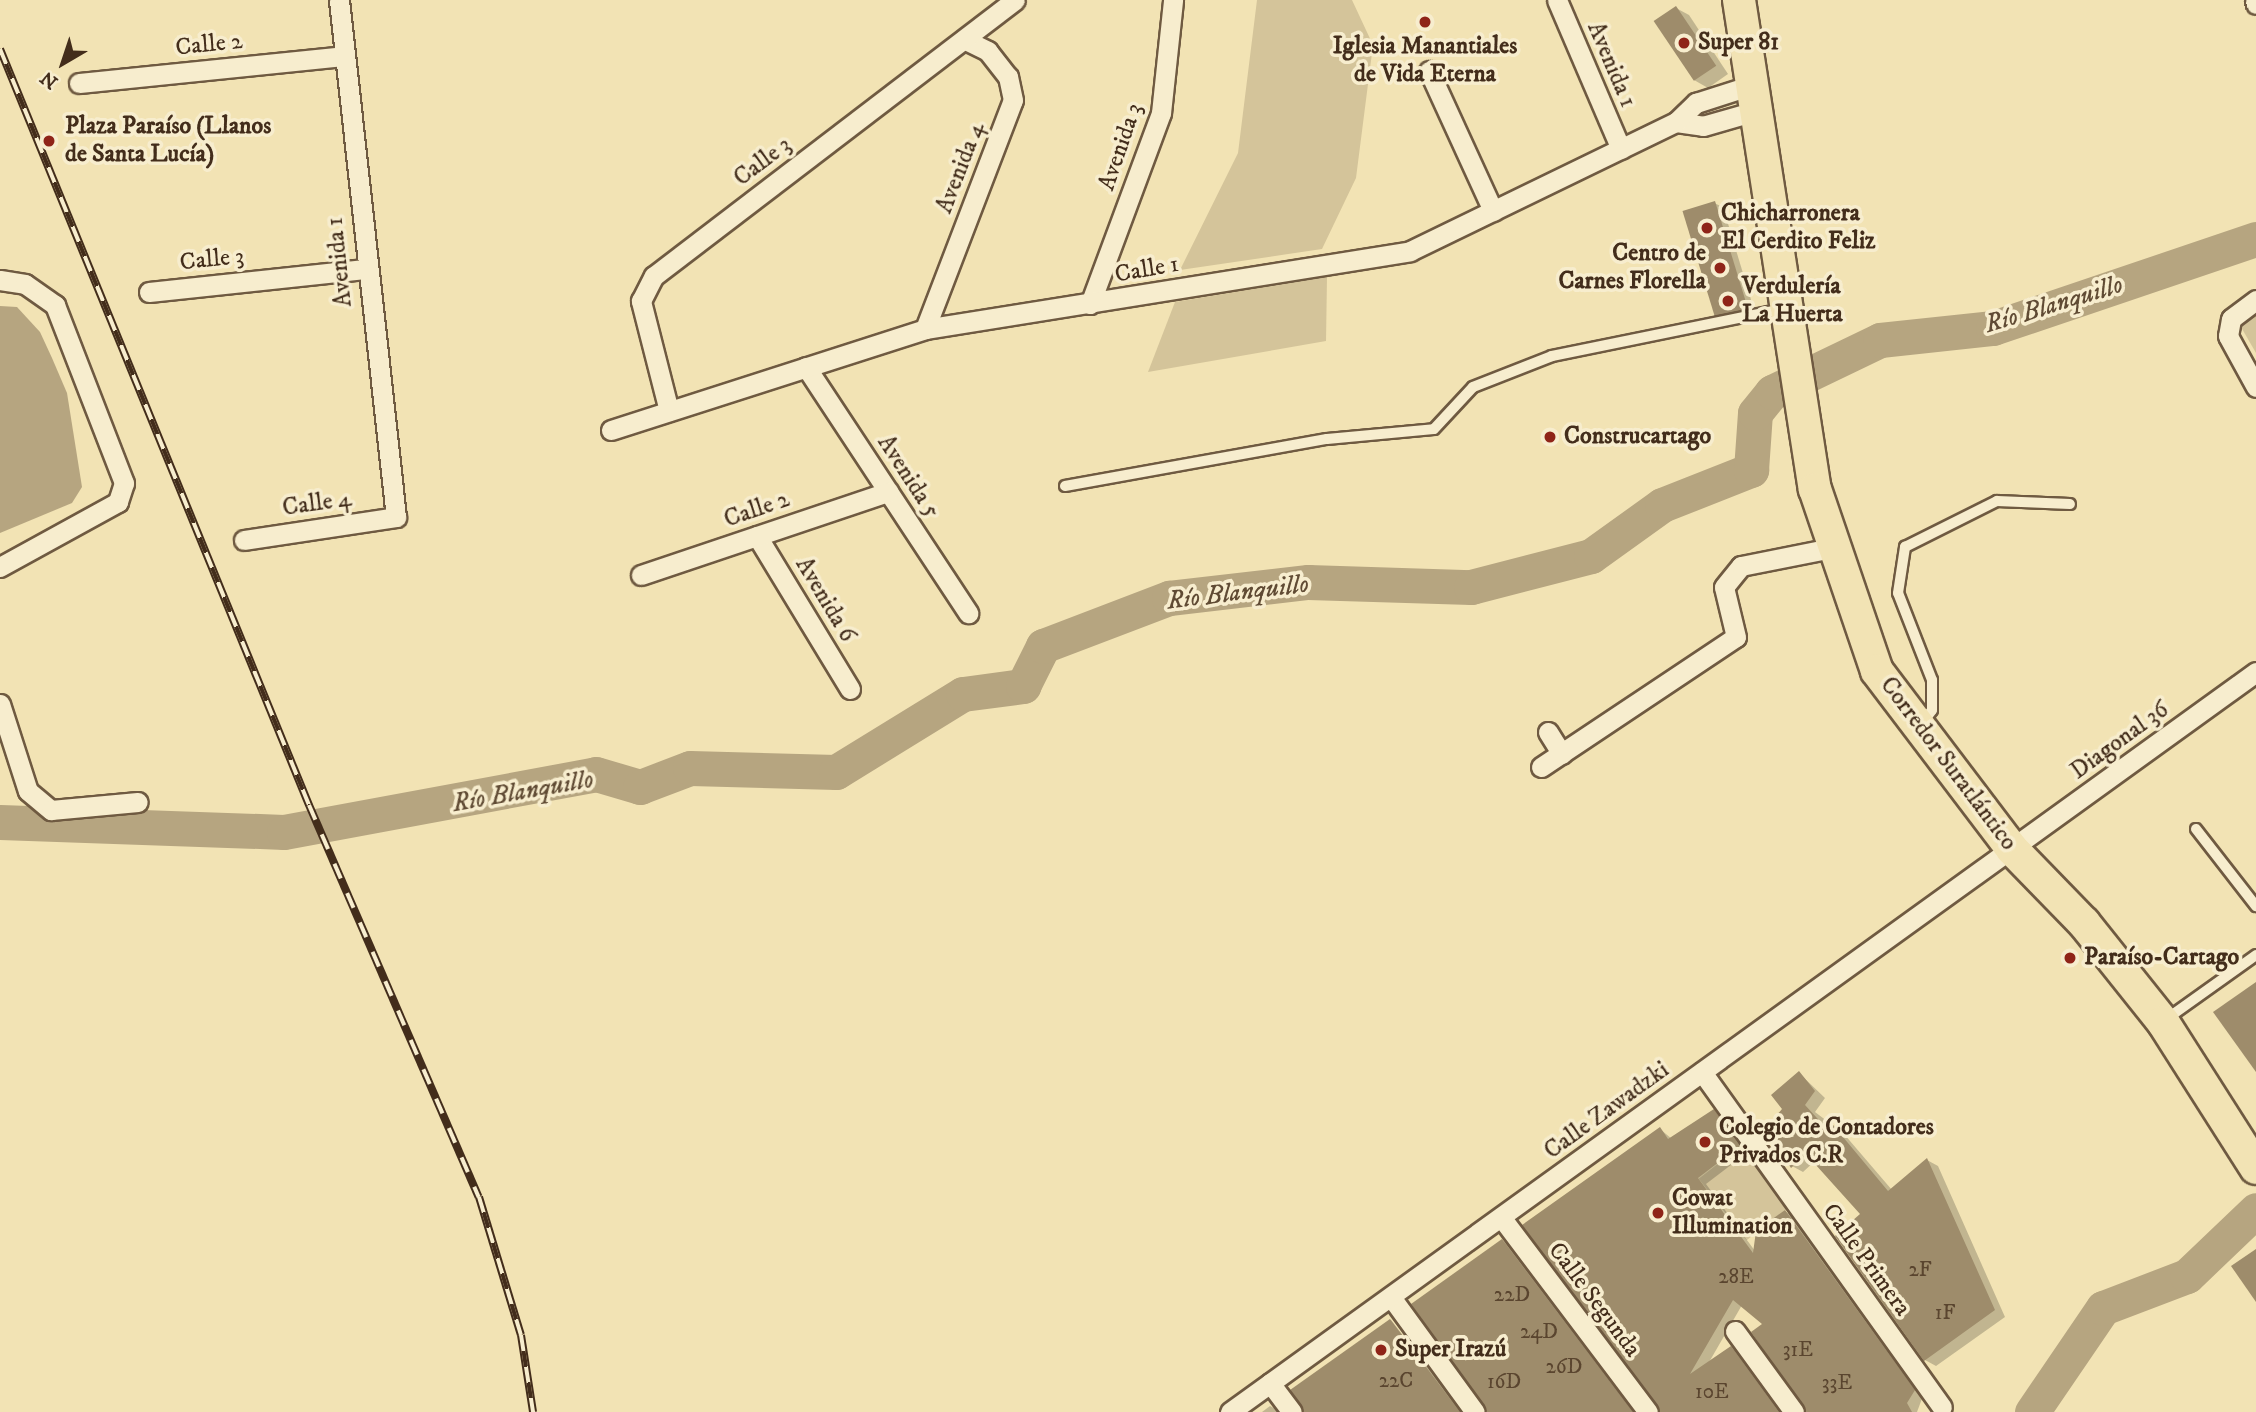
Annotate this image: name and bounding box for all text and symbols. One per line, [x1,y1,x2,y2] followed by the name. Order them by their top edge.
[1417,14,1433,30] marker: Iglesia Manantiales de Vida Eterna
[1580,18,1642,112] street label: Avenida 1
[174,27,244,63] street label: Calle 2
[28,28,98,98] north arrow
[1698,29,1779,57] place label: Super 81
[1333,33,1517,89] place label: Iglesia Manantiales de Vida Eterna
[1676,35,1692,51] marker: Super 81
[36,66,63,94] text: N
[1093,100,1149,194] street label: Avenida 3
[65,113,271,169] place label: Plaza Paraíso (Llanos de Santa Lucía)
[931,118,991,218] street label: Avenida 4
[39,131,59,151] marker: Plaza Paraíso (Llanos de Santa Lucía)
[729,131,797,193] street label: Calle 3
[1721,200,1876,256] place label: Chicharronera El Cerdito Feliz
[321,216,359,308] street label: Avenida 1
[1699,220,1715,236] marker: Chicharronera El Cerdito Feliz
[1558,240,1706,296] place label: Centro de Carnes Florella
[178,242,246,278] street label: Calle 3
[1113,250,1181,290] street label: Calle 1
[1712,260,1728,276] marker: Centro de Carnes Florella
[1981,269,2127,341] water label: Río Blanquillo
[1742,273,1843,329] place label: Verdulería La Huerta
[1720,293,1736,309] marker: Verdulería La Huerta
[1564,423,1711,451] place label: Construcartago
[1542,429,1558,445] marker: Construcartago
[871,430,945,524] street label: Avenida 5
[281,485,353,523] street label: Calle 4
[720,485,794,535] street label: Calle 2
[789,552,861,648] street label: Avenida 6
[1165,569,1311,617] water label: Río Blanquillo
[1873,672,2023,856] street label: Corredor Suratlántico
[2065,696,2175,786] street label: Diagonal 36
[450,764,596,820] water label: Río Blanquillo
[2084,944,2239,972] place label: Paraíso-Cartago
[2062,950,2078,966] marker: Paraíso-Cartago
[1539,1056,1675,1166] street label: Calle Zawadzki
[1719,1114,1934,1170] place label: Colegio de Contadores Privados C.R
[1697,1134,1713,1150] marker: Colegio de Contadores Privados C.R
[1672,1185,1793,1241] place label: Cowat Illumination
[1816,1198,1916,1322] street label: Calle Primera
[1650,1205,1666,1221] marker: Cowat Illumination
[1542,1237,1646,1363] street label: Calle Segunda
[1908,1257,1932,1283] house number: 2F
[1718,1264,1754,1290] house number: 28E
[1494,1282,1530,1308] house number: 22D
[1935,1300,1955,1326] house number: 1F
[1520,1319,1558,1345] house number: 24D
[1395,1336,1506,1364] place label: Super Irazú
[1783,1337,1813,1363] house number: 31E
[1373,1342,1389,1358] marker: Super Irazú
[1546,1354,1582,1380] house number: 26D
[1379,1368,1413,1394] house number: 22C
[1487,1369,1521,1395] house number: 16D
[1822,1370,1852,1396] house number: 33E
[1695,1379,1729,1405] house number: 10E

